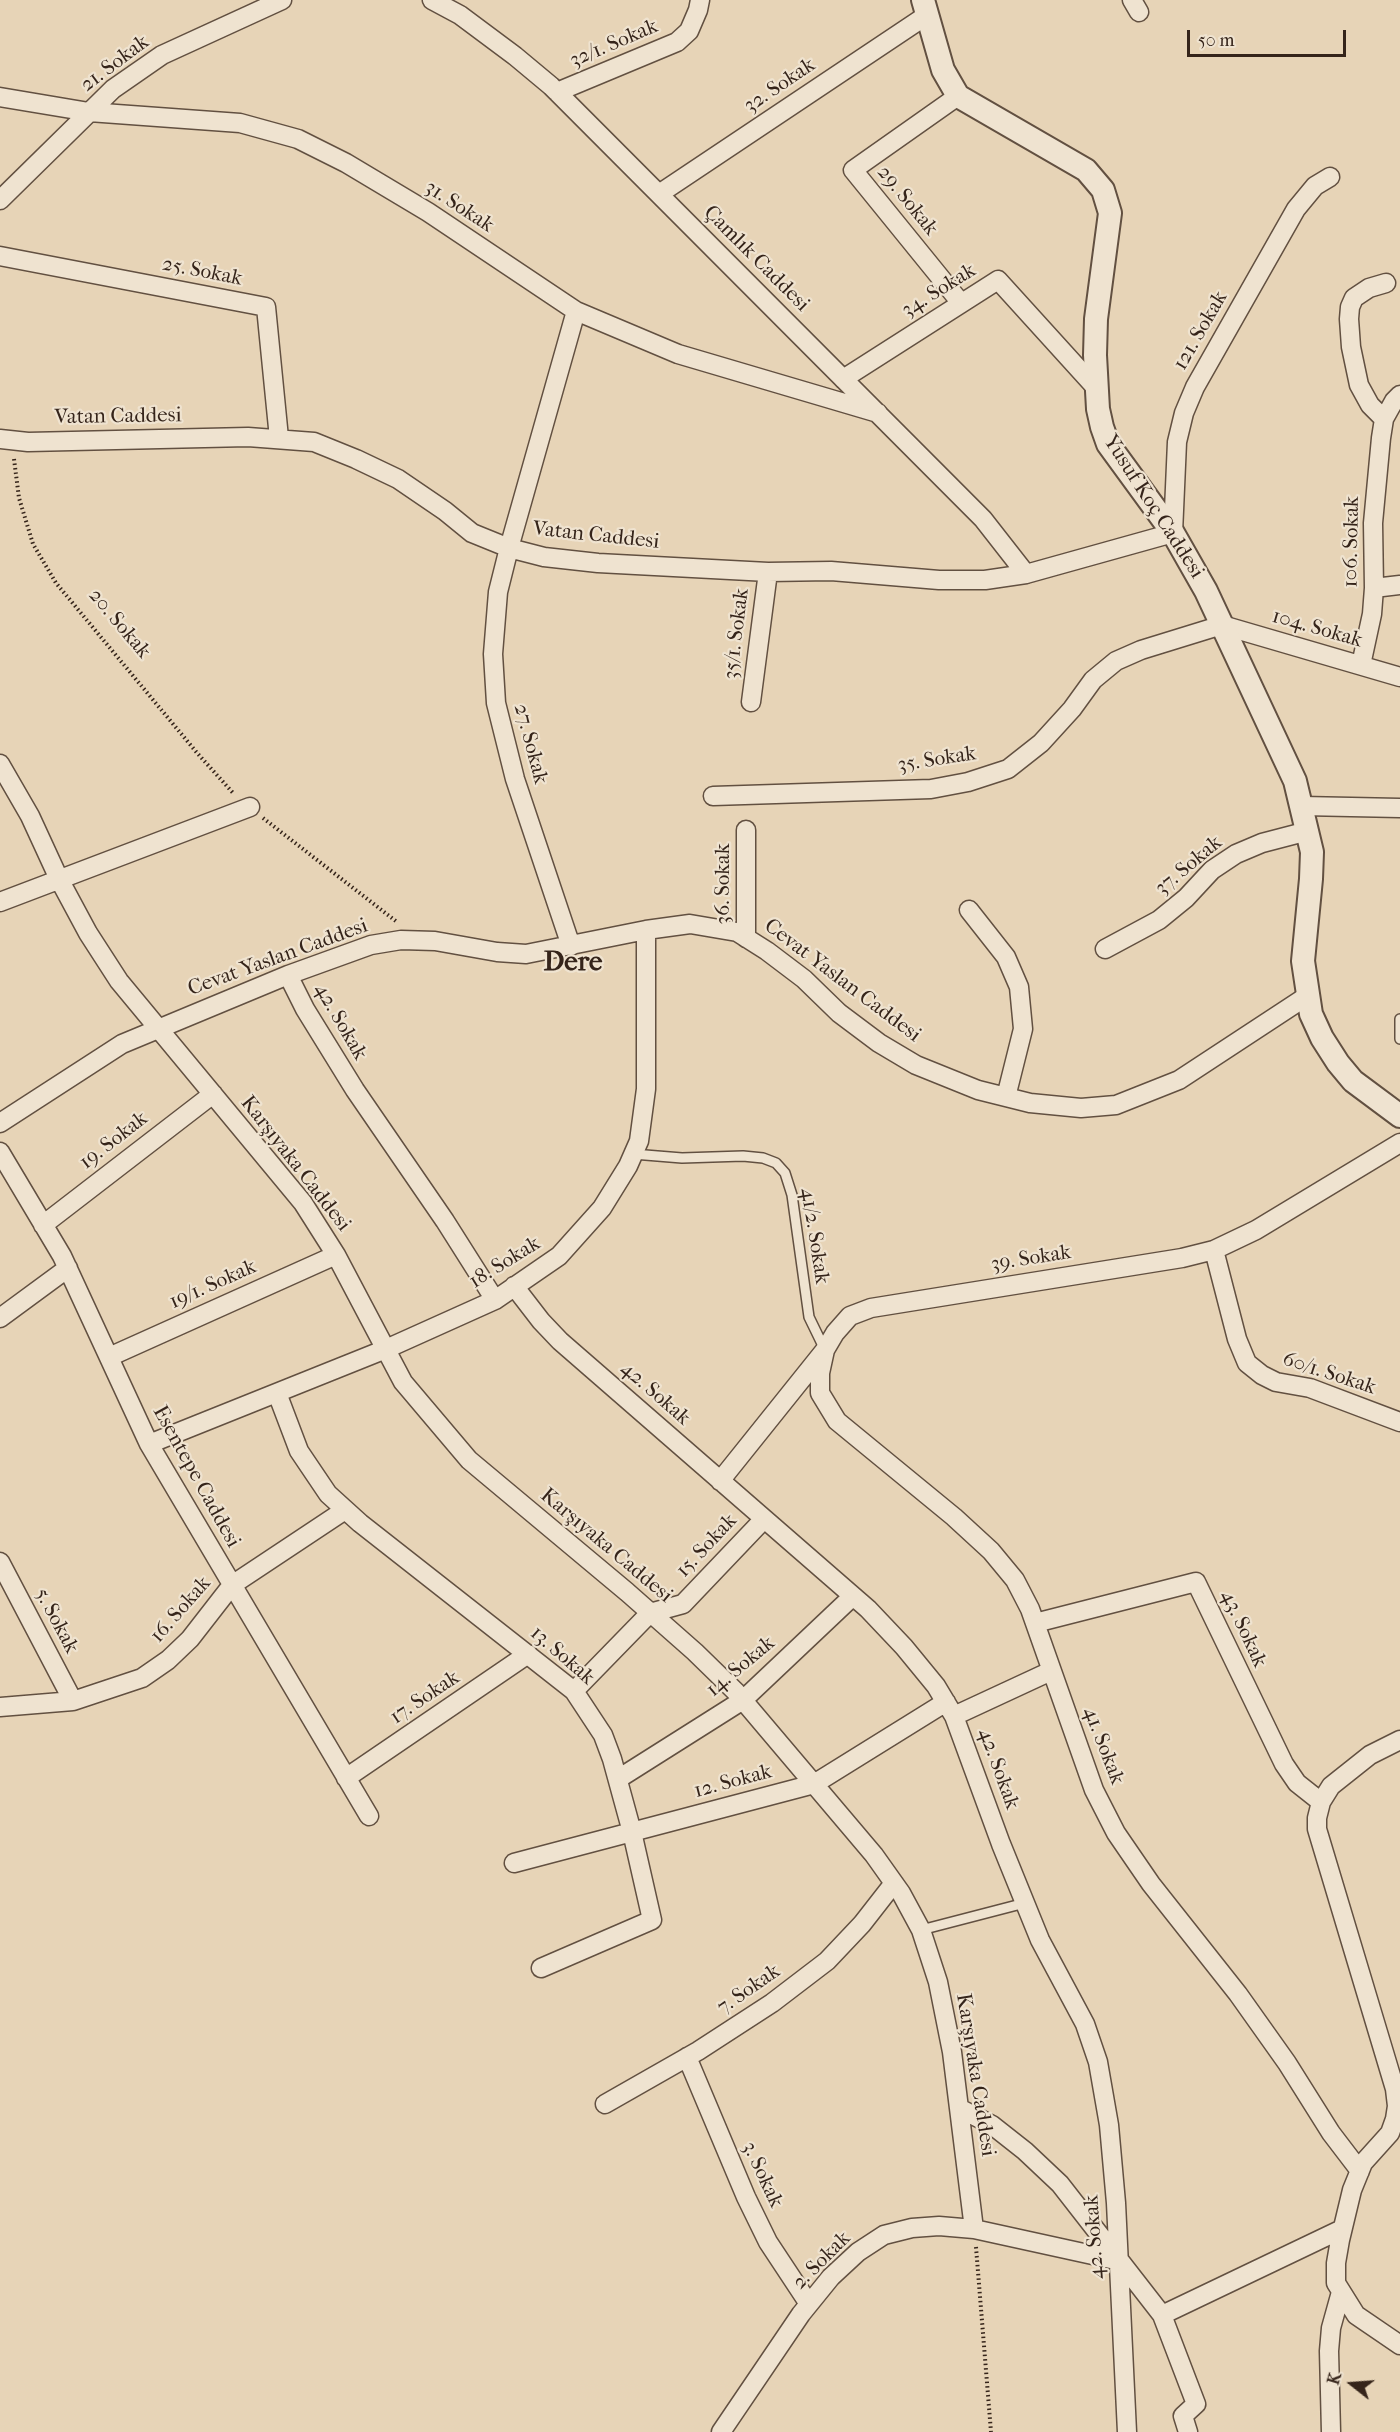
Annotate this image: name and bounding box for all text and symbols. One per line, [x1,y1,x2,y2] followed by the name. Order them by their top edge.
[566,14,662,74] street label: 32/1. Sokak
[1190,18,1349,56] scale bar
[76,30,154,98] street label: 21. Sokak
[1198,30,1234,51] text: 50 m
[740,53,820,119] street label: 32. Sokak
[871,161,943,241] street label: 29. Sokak
[420,175,498,239] street label: 31. Sokak
[698,201,814,317] street label: Çamlık Caddesi
[160,252,244,292] street label: 25. Sokak
[897,258,981,324] street label: 34. Sokak
[1168,287,1234,375] street label: 121. Sokak
[54,403,182,431] street label: Vatan Caddesi
[1097,430,1209,584] street label: Yusuf Koç Caddesi
[1339,496,1365,588] street label: 106. Sokak
[532,517,660,555] street label: Vatan Caddesi
[82,584,156,664] street label: 20. Sokak
[719,587,755,681] street label: 35/1. Sokak
[1269,604,1365,654] street label: 104. Sokak
[507,701,553,787] street label: 27. Sokak
[896,741,978,779] street label: 35. Sokak
[1150,831,1228,901] street label: 37. Sokak
[711,843,737,925] street label: 36. Sokak
[185,914,371,1002] street label: Cevat Yaslan Caddesi
[759,914,925,1048] street label: Cevat Yaslan Caddesi
[544,947,602,979] district label: Dere
[308,979,372,1065] street label: 42. Sokak
[234,1091,356,1237] street label: Karşıyaka Caddesi
[75,1107,153,1175] street label: 19. Sokak
[794,1186,834,1286] street label: 41/2. Sokak
[465,1231,545,1295] street label: 18. Sokak
[989,1240,1073,1278] street label: 39. Sokak
[166,1255,260,1315] street label: 19/1. Sokak
[1279,1347,1379,1401] street label: 60/1. Sokak
[615,1357,695,1431] street label: 42. Sokak
[147,1402,245,1552] street label: Esentepe Caddesi
[535,1483,677,1609] street label: Karşıyaka Caddesi
[671,1509,743,1583] street label: 15. Sokak
[145,1572,217,1648] street label: 16. Sokak
[28,1584,84,1658] street label: 5. Sokak
[1214,1586,1272,1672] street label: 43. Sokak
[525,1621,599,1691] street label: 13. Sokak
[702,1631,780,1703] street label: 14. Sokak
[385,1666,465,1730] street label: 17. Sokak
[1077,1704,1129,1788] street label: 41. Sokak
[972,1725,1024,1813] street label: 42. Sokak
[691,1760,775,1804] street label: 12. Sokak
[713,1959,785,2021] street label: 7. Sokak
[950,1992,1000,2158] street label: Karşıyaka Caddesi
[736,2138,788,2212] street label: 3. Sokak
[1079,2194,1111,2280] street label: 42. Sokak
[788,2227,856,2295] street label: 2. Sokak
[1322,2354,1382,2414] north arrow
[1324,2370,1345,2387] text: K

